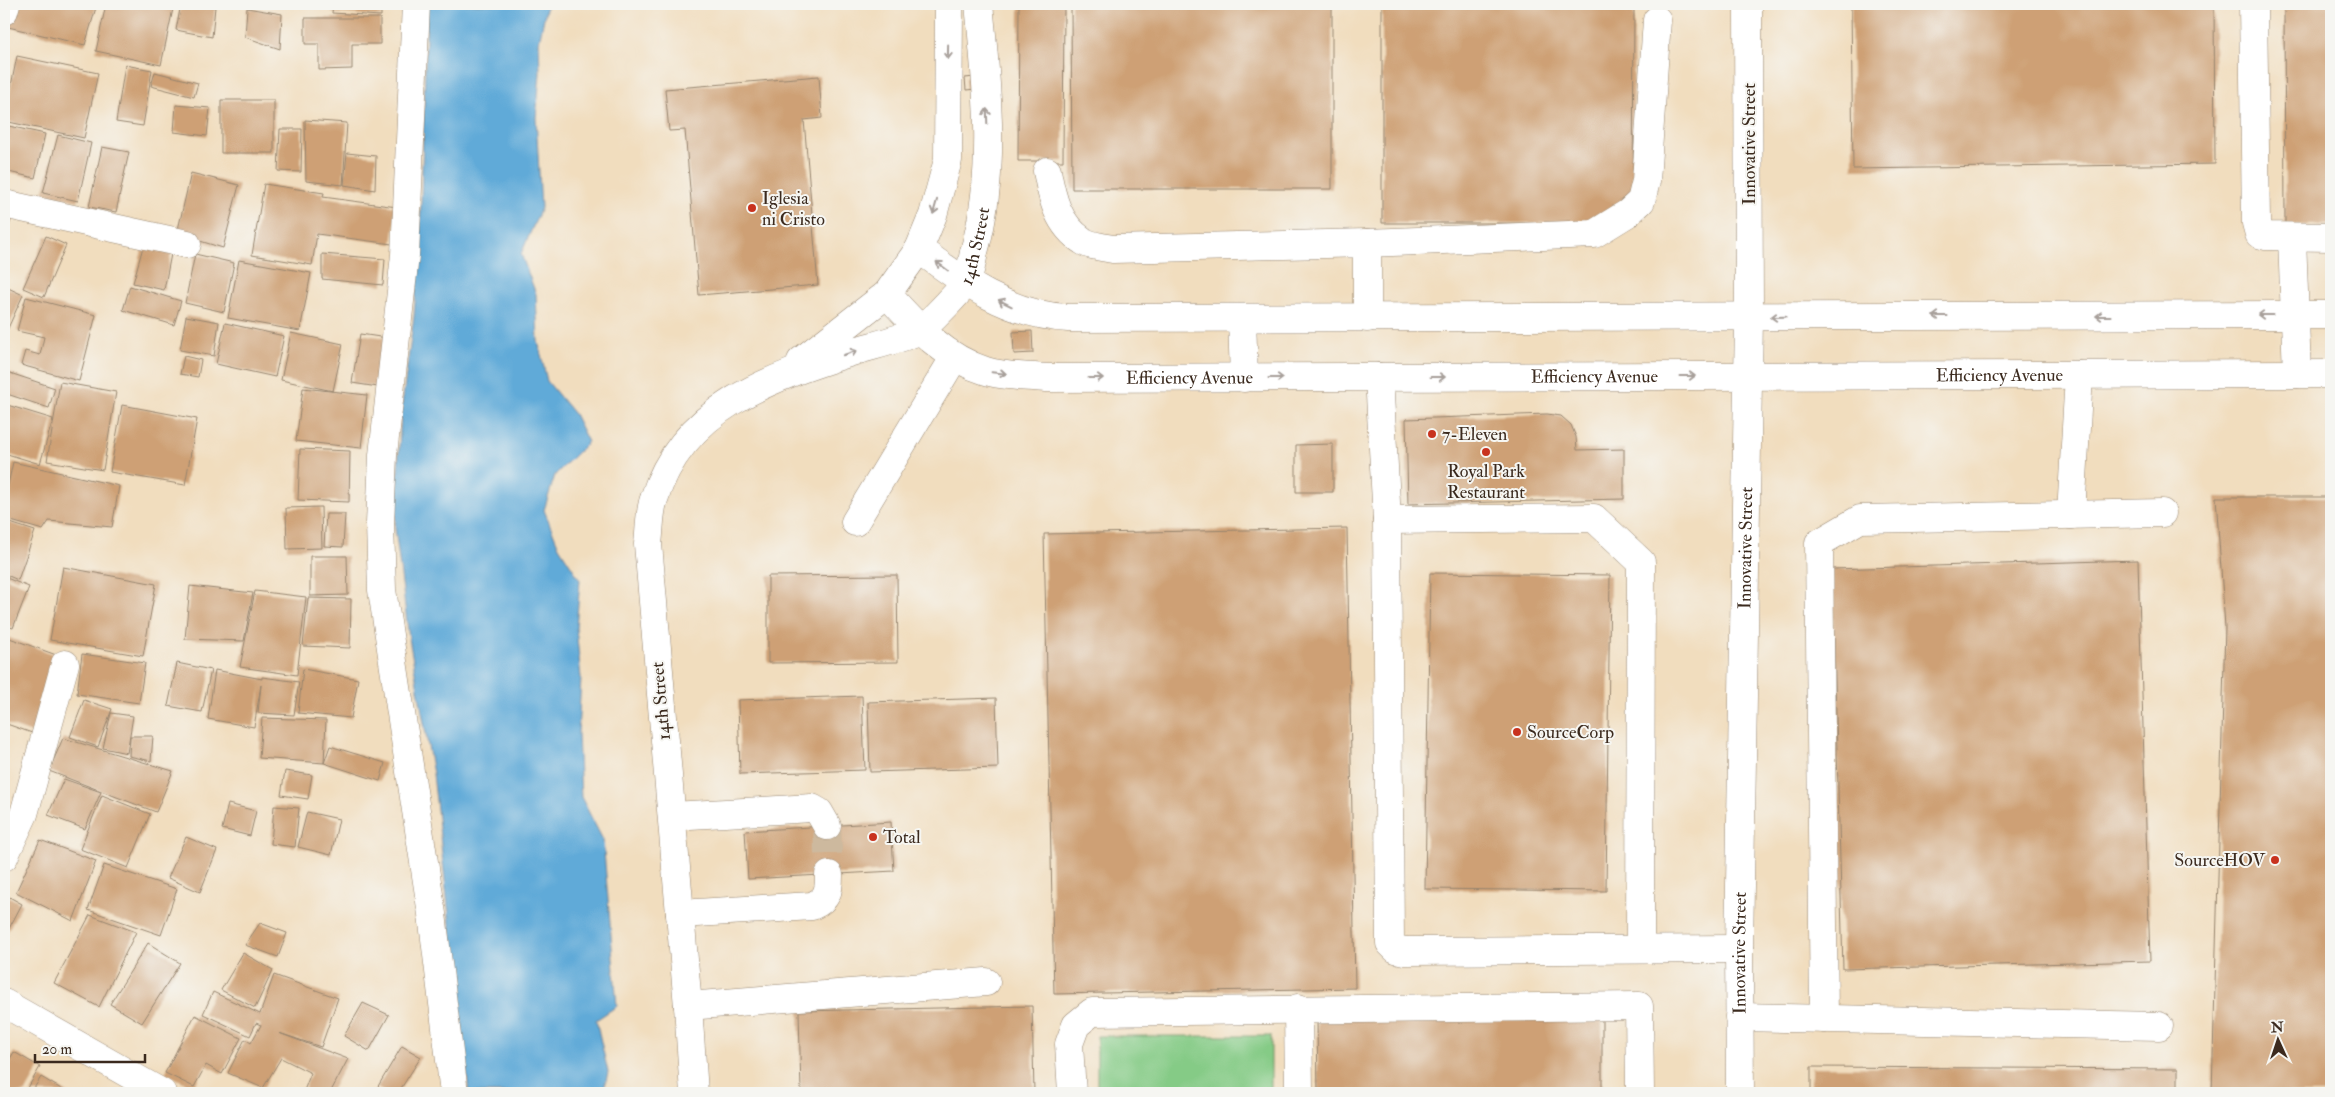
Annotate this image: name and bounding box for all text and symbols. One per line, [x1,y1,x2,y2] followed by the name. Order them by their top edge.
[944,44,953,60] one-way arrow
[1738,83,1761,205] street label: Innovative Street
[983,108,992,124] one-way arrow
[762,187,825,231] place label: Iglesia ni Cristo
[929,198,939,214] one-way arrow
[746,202,758,214] marker: Iglesia ni Cristo
[955,205,995,289] street label: 14th Street
[936,261,949,272] one-way arrow
[998,298,1013,307] one-way arrow
[2257,310,2274,320] one-way arrow
[1932,311,1948,321] one-way arrow
[2095,311,2111,321] one-way arrow
[1770,312,1786,322] one-way arrow
[841,348,857,357] one-way arrow
[1936,363,2064,387] street label: Efficiency Avenue
[1531,365,1659,388] street label: Efficiency Avenue
[1126,366,1254,389] street label: Efficiency Avenue
[991,368,1007,378] one-way arrow
[1680,371,1696,381] one-way arrow
[1430,372,1446,382] one-way arrow
[1087,373,1103,383] one-way arrow
[1267,373,1283,383] one-way arrow
[1442,423,1507,446] place label: 7-Eleven
[1426,428,1438,440] marker: 7-Eleven
[1480,446,1492,458] marker: Royal Park Restaurant
[1447,460,1525,504] place label: Royal Park Restaurant
[1733,487,1758,609] street label: Innovative Street
[646,661,676,741] street label: 14th Street
[1527,721,1614,744] place label: SourceCorp
[1511,726,1523,738] marker: SourceCorp
[883,826,921,849] place label: Total
[867,831,879,843] marker: Total
[2174,849,2266,872] place label: SourceHOV
[2269,854,2281,866] marker: SourceHOV
[1727,891,1751,1014] street label: Innovative Street
[2252,1014,2302,1064] north arrow
[2270,1019,2285,1036] text: N
[35,1032,145,1064] scale bar
[42,1040,72,1059] text: 20 m

